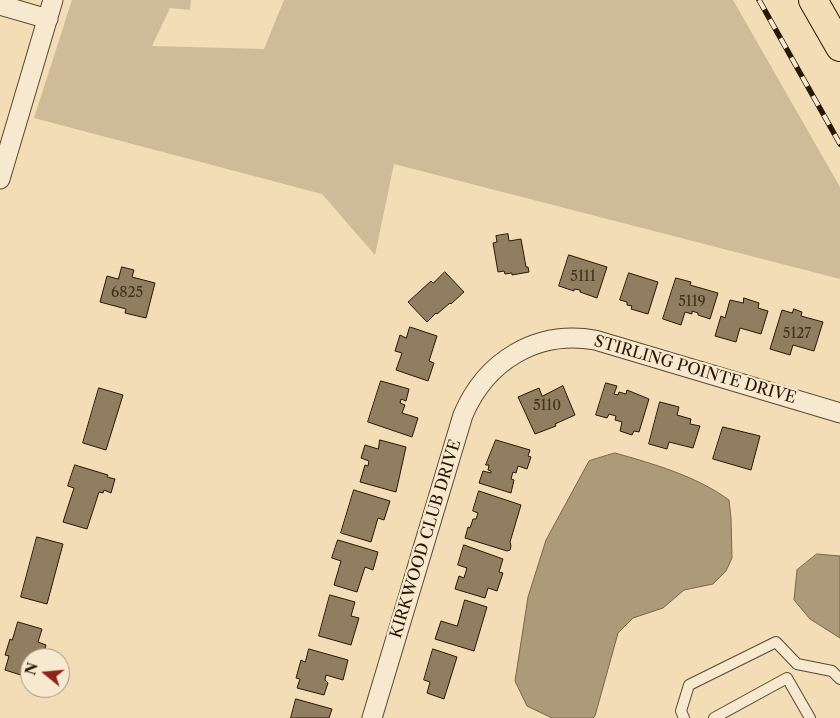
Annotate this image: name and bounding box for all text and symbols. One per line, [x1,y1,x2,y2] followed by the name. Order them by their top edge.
[570,269,596,285] house number: 5111
[111,285,143,301] house number: 6825
[678,294,706,310] house number: 5119
[783,326,811,342] house number: 5127
[592,332,798,408] street label: STIRLING POINTE DRIVE
[533,398,561,414] house number: 5110
[387,437,465,641] street label: KIRKWOOD CLUB DRIVE
[20,648,70,698] north arrow
[21,660,42,677] text: N

